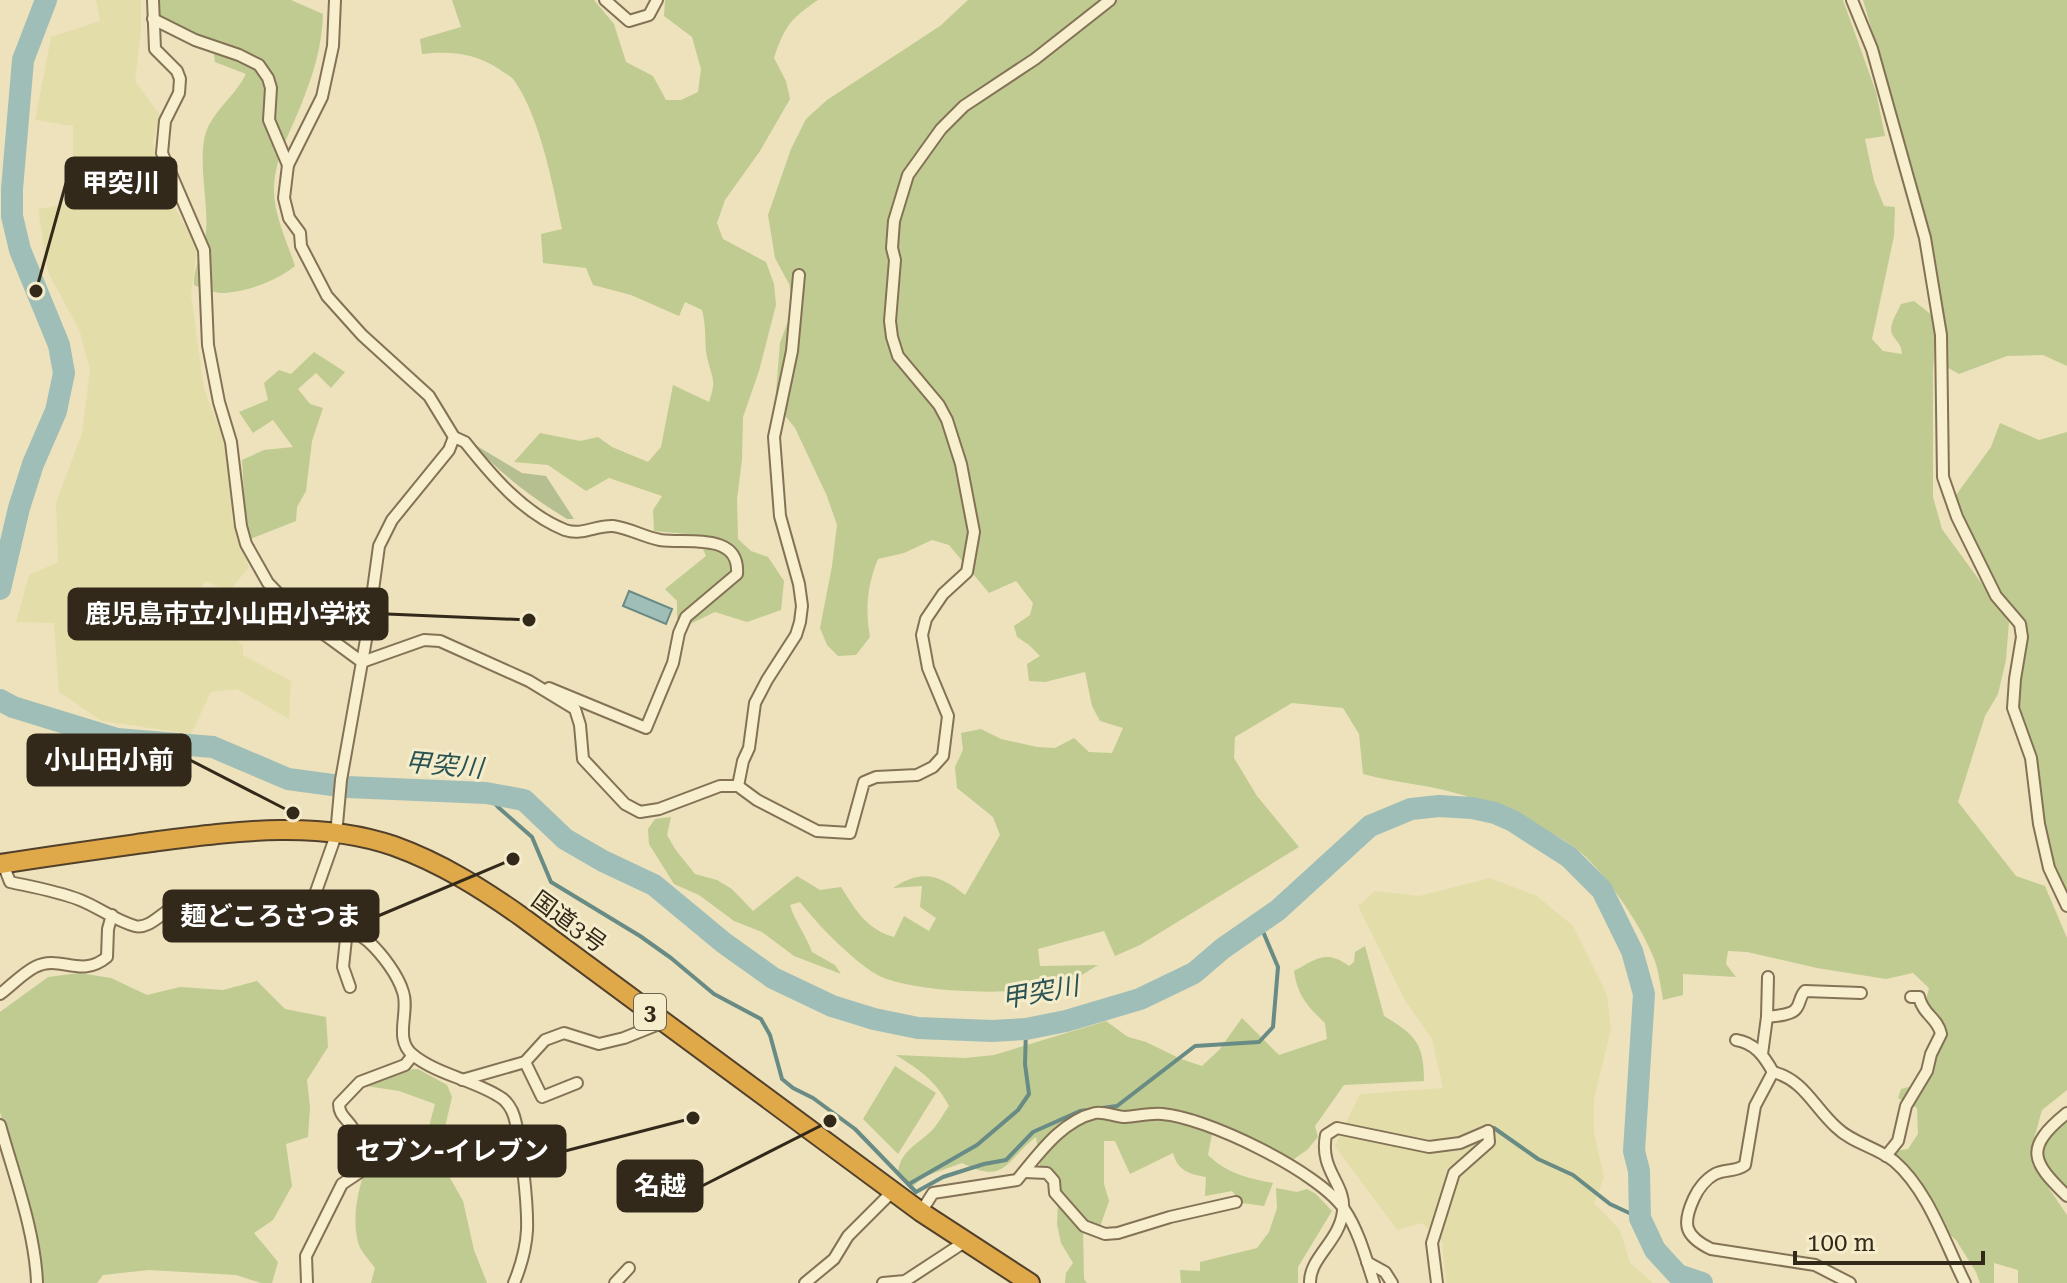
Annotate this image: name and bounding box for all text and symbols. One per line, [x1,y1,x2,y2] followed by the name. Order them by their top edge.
[66,158,176,208] callout: 甲突川
[82,168,160,198] text: 甲突川
[69,589,387,639] callout: 鹿児島市立小山田小学校
[85,599,371,629] text: 鹿児島市立小山田小学校
[28,735,190,785] callout: 小山田小前
[44,745,174,775] text: 小山田小前
[404,747,487,784] water label: 甲突川
[526,886,612,958] street label: 国道3号
[164,891,378,941] callout: 麺どころさつま
[180,901,362,931] text: 麺どころさつま
[999,970,1084,1014] water label: 甲突川
[634,994,666,1030] road number: 3
[339,1126,565,1176] callout: セブン-イレブン
[355,1136,549,1166] text: セブン-イレブン
[618,1161,702,1211] callout: 名越
[634,1171,686,1201] text: 名越
[1795,1215,1983,1265] scale bar
[1807,1229,1875,1257] text: 100 m

